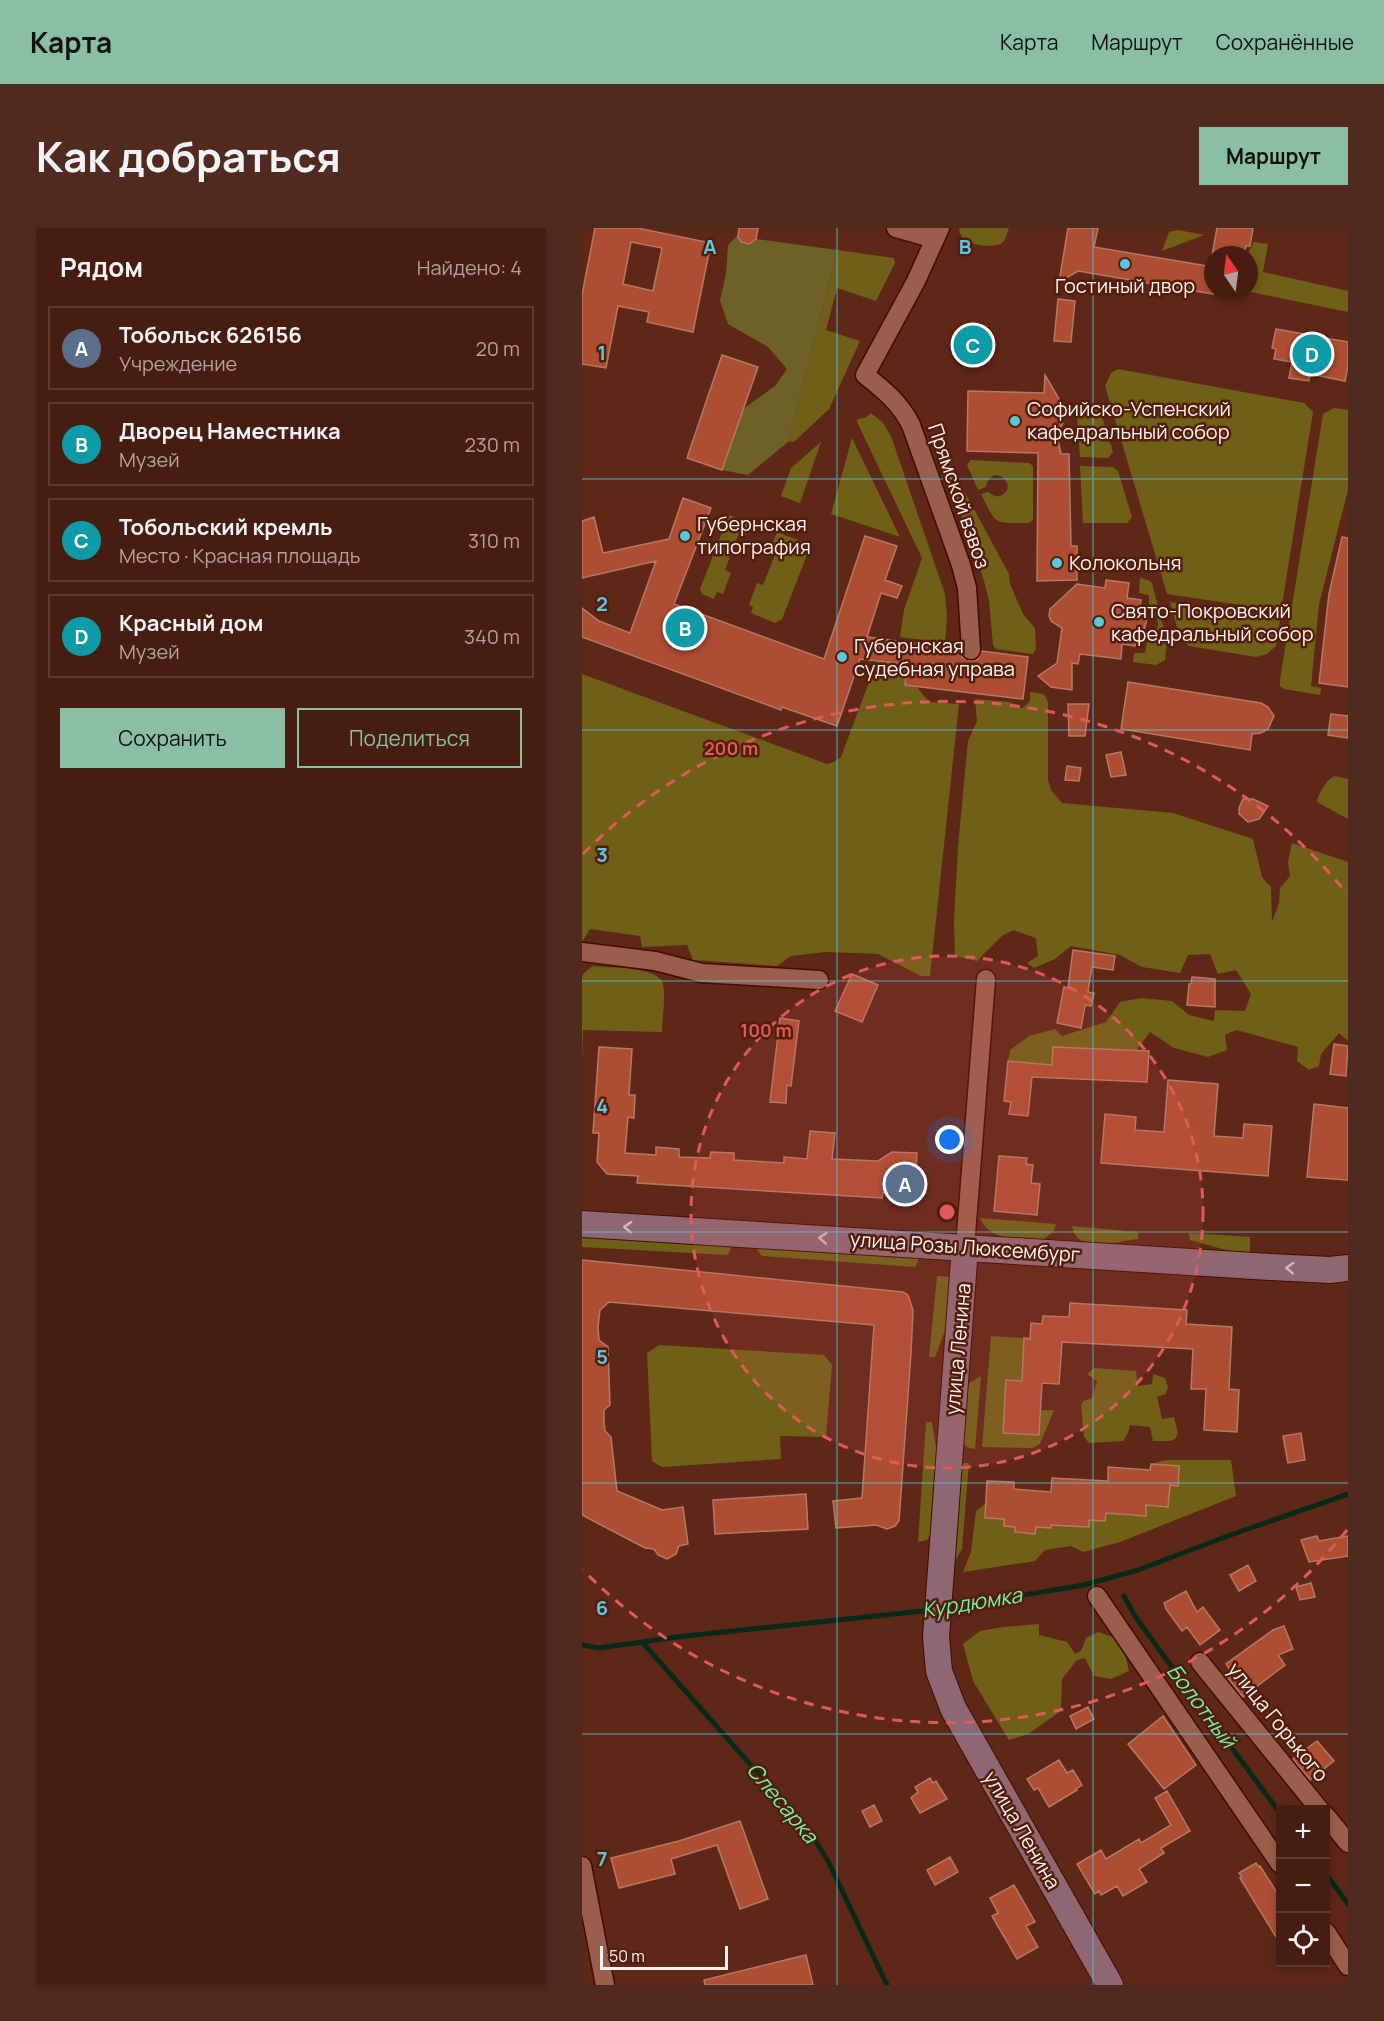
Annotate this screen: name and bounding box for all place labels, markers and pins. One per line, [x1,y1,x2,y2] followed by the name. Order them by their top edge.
[1118,257,1132,271] marker: Гостиный двор
[1055,272,1195,299] place label: Гостиный двор
[954,322,992,368] pin: C
[1292,332,1332,376] pin: D
[1027,395,1231,445] place label: Софийско-Успенский кафедральный собор
[1008,414,1022,428] marker: Софийско-Успенский кафедральный собор
[697,510,811,560] place label: Губернская типография
[678,529,692,543] marker: Губернская типография
[1069,549,1182,576] place label: Колокольня
[1050,556,1064,570] marker: Колокольня
[1111,597,1314,647] place label: Свято-Покровский кафедральный собор
[666,606,704,650] pin: B
[1092,615,1106,629] marker: Свято-Покровский кафедральный собор
[854,632,1015,682] place label: Губернская судебная управа
[835,650,849,664] marker: Губернская судебная управа
[886,1162,924,1206] pin: A
[937,1202,957,1222] centre of rings

